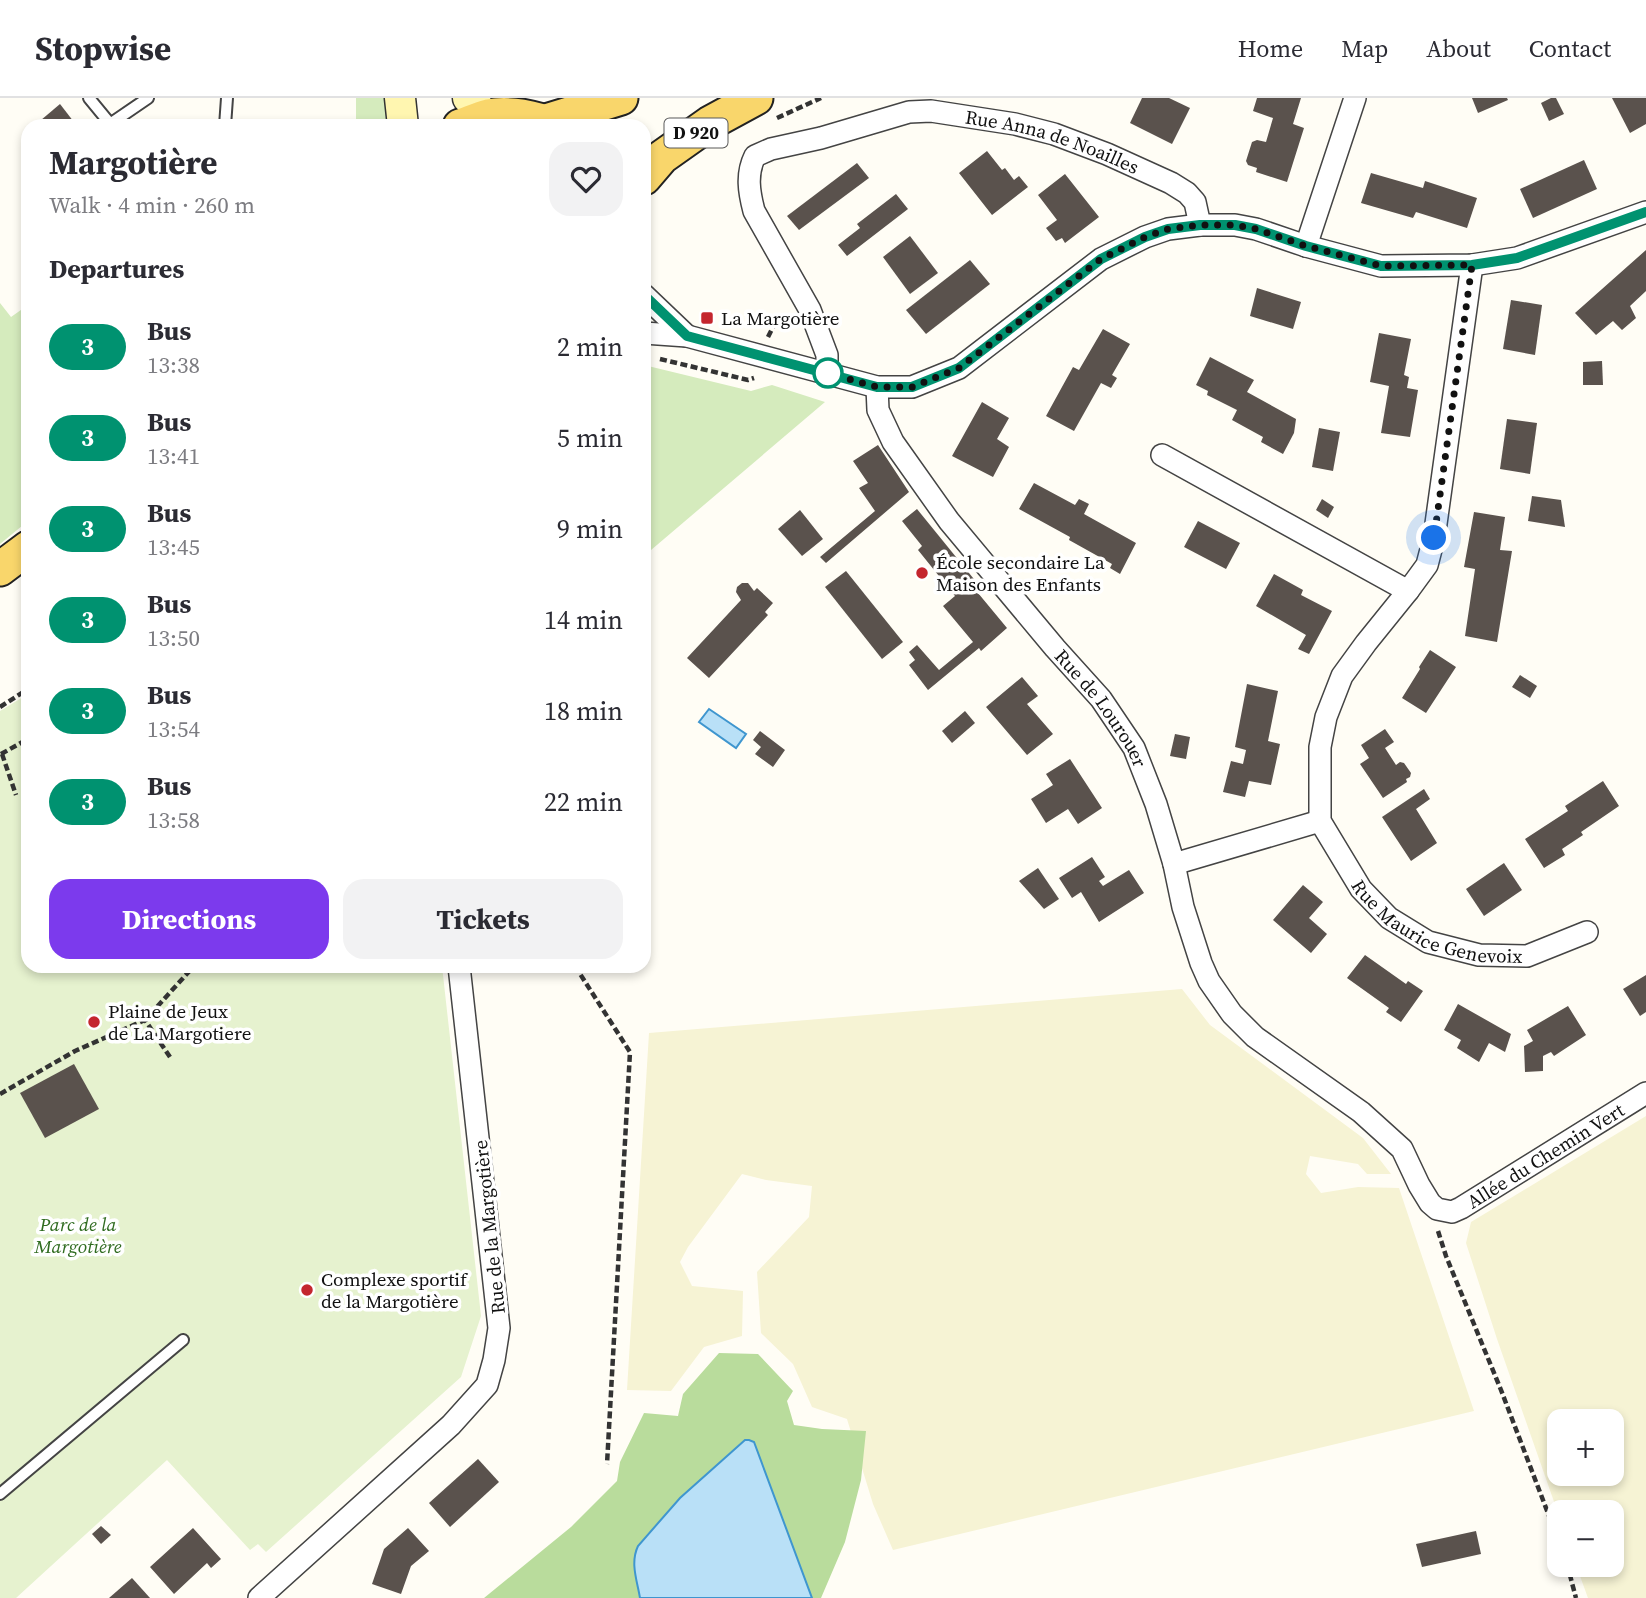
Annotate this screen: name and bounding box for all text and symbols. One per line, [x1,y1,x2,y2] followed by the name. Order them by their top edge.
[35,26,171,71] text: Stopwise
[1238,32,1303,65] text: Home
[1341,32,1388,65] text: Map
[1426,32,1491,65] text: About
[1529,32,1611,65] text: Contact
[964,104,1143,180] street label: Rue Anna de Noailles
[664,118,728,148] road number: D 920
[49,140,217,185] text: Margotière
[549,142,623,216] button: heart
[49,189,255,221] text: Walk · 4 min · 260 m
[49,251,184,287] text: Departures
[721,305,840,331] place label: La Margotière
[699,310,715,326] marker: La Margotière
[147,313,191,349] text: Bus
[557,329,623,365] text: 2 min
[81,330,94,363] text: 3
[147,349,200,381] text: 13:38
[813,358,843,388] unlabelled marker
[147,404,191,440] text: Bus
[557,420,623,456] text: 5 min
[81,421,94,454] text: 3
[147,440,200,472] text: 13:41
[147,495,191,531] text: Bus
[557,511,623,547] text: 9 min
[81,512,94,545] text: 3
[1416,520,1451,555] your location
[147,531,200,563] text: 13:45
[936,549,1105,597] place label: École secondaire La Maison des Enfants
[914,565,930,581] marker: École secondaire La Maison des Enfants
[147,586,191,622] text: Bus
[544,602,623,638] text: 14 min
[81,603,94,636] text: 3
[147,622,200,654] text: 13:50
[1049,643,1153,771] street label: Rue de Lourouer
[147,677,191,713] text: Bus
[544,693,623,729] text: 18 min
[81,694,94,727] text: 3
[147,713,200,745] text: 13:54
[147,768,191,804] text: Bus
[544,784,623,820] text: 22 min
[81,785,94,818] text: 3
[147,804,200,836] text: 13:58
[1345,875,1523,969] street label: Rue Maurice Genevoix
[49,879,329,959] button: Directions
[343,879,623,959] button: Tickets
[108,998,251,1046] place label: Plaine de Jeux de La Margotiere
[86,1014,102,1030] marker: Plaine de Jeux de La Margotiere
[1462,1096,1630,1214] street label: Allée du Chemin Vert
[467,1139,511,1315] street label: Rue de la Margotière
[33,1211,122,1259] park label: Parc de la Margotière
[321,1266,469,1314] place label: Complexe sportif de la Margotière
[299,1282,315,1298] marker: Complexe sportif de la Margotière
[1547,1409,1624,1577] map controls
[1547,1409,1624,1486] button: +
[1547,1500,1624,1577] button: −

